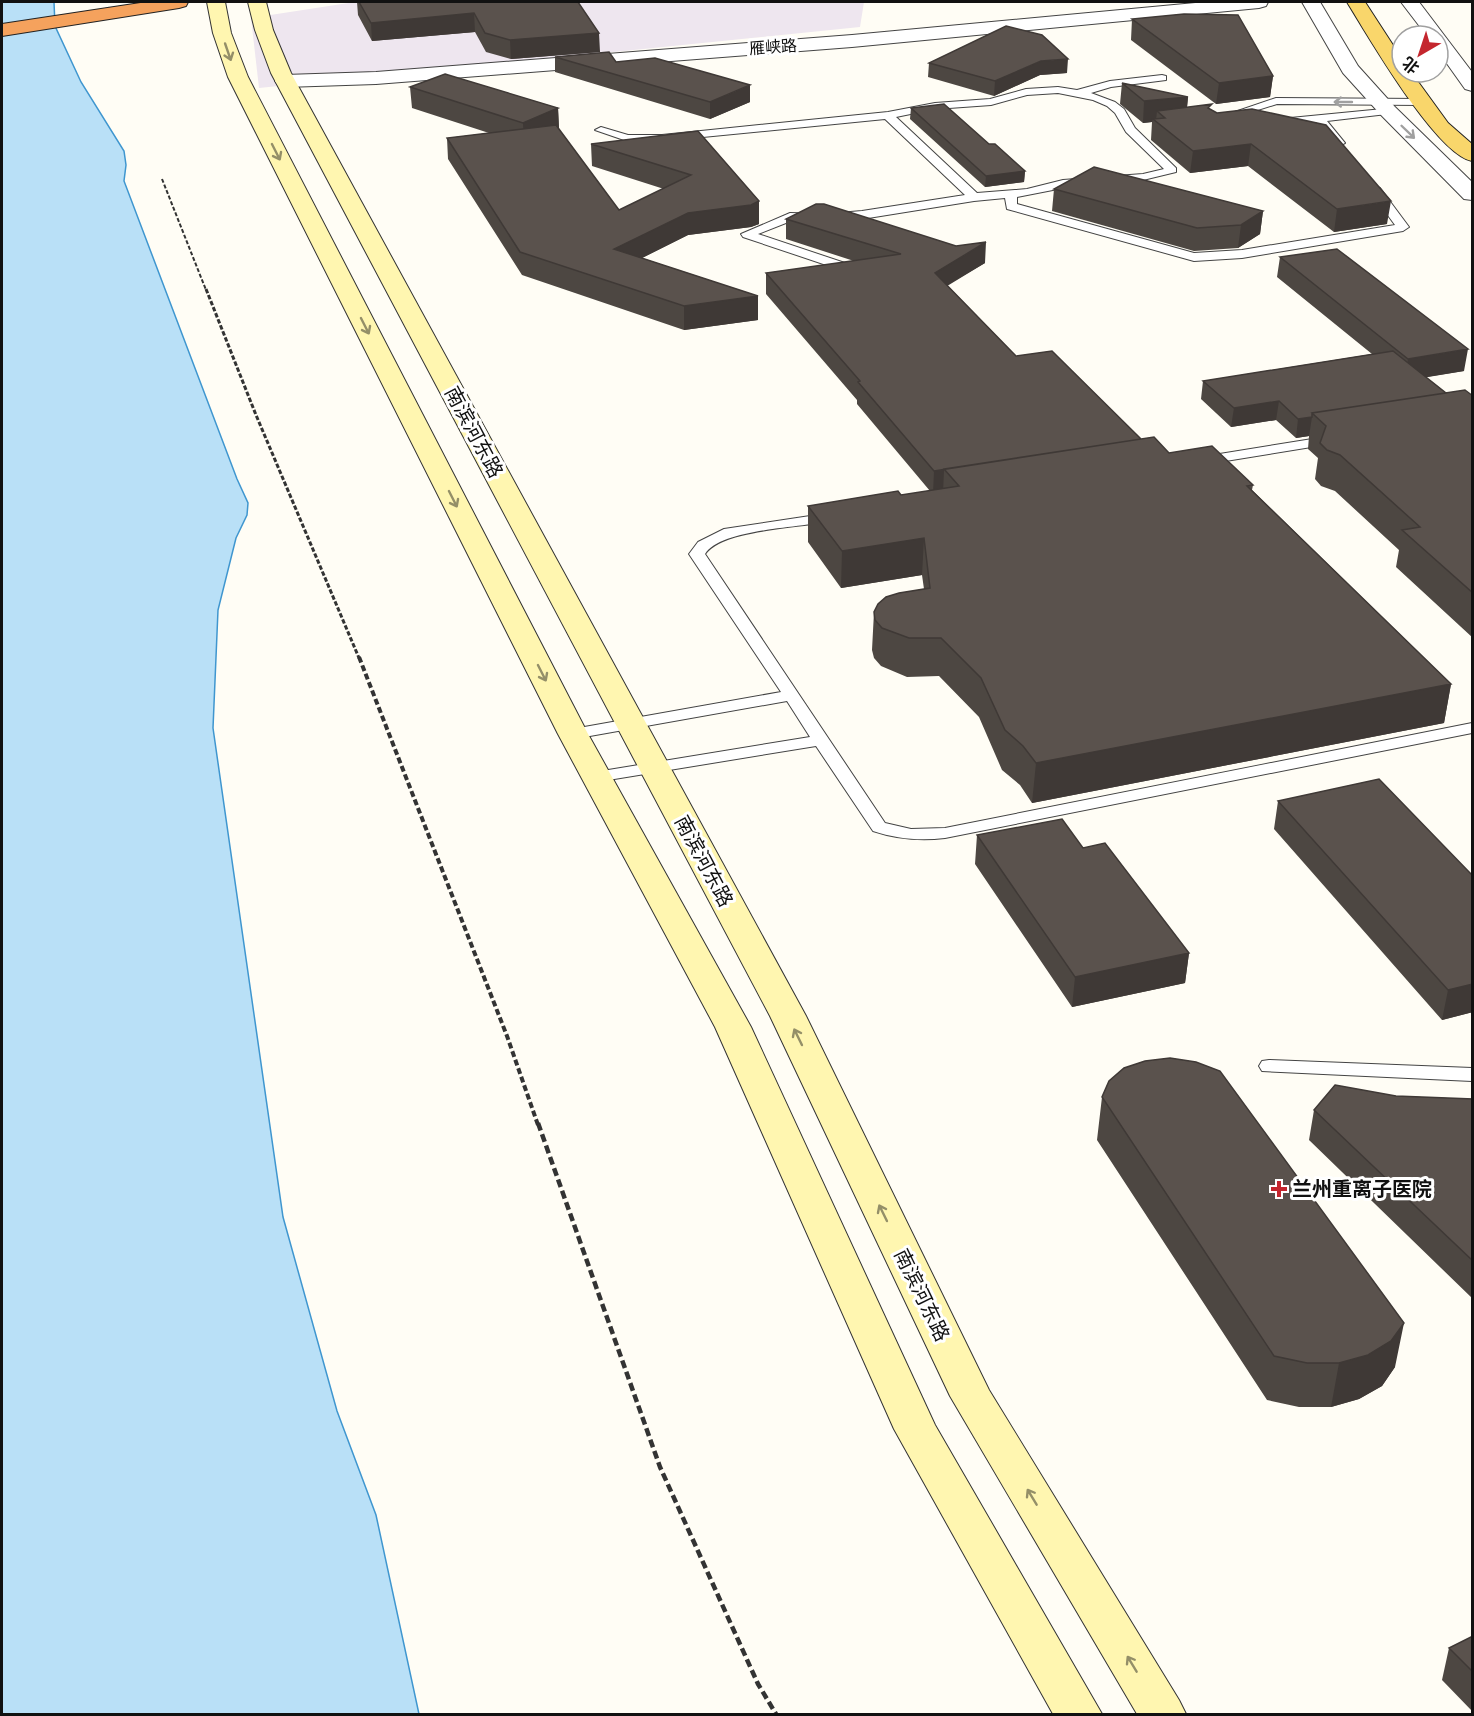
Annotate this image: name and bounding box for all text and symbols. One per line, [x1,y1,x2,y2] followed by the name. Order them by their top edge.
[1390,24,1450,84] north arrow
[748,37,798,57] street label: 雁峡路
[224,42,235,61] one-way arrow
[1399,54,1422,77] text: 北
[1334,96,1354,108] one-way arrow
[1401,124,1416,139] one-way arrow
[270,143,282,160] one-way arrow
[359,316,371,334] one-way arrow
[441,383,507,481] street label: 南滨河东路
[448,490,460,508] one-way arrow
[536,664,548,681] one-way arrow
[671,812,737,910] street label: 南滨河东路
[792,1029,804,1047] one-way arrow
[1292,1178,1432,1200] place label: 兰州重离子医院
[1270,1180,1288,1198] marker: 兰州重离子医院
[876,1205,888,1223] one-way arrow
[890,1245,954,1345] street label: 南滨河东路
[1025,1489,1037,1506] one-way arrow
[1126,1656,1138,1673] one-way arrow

